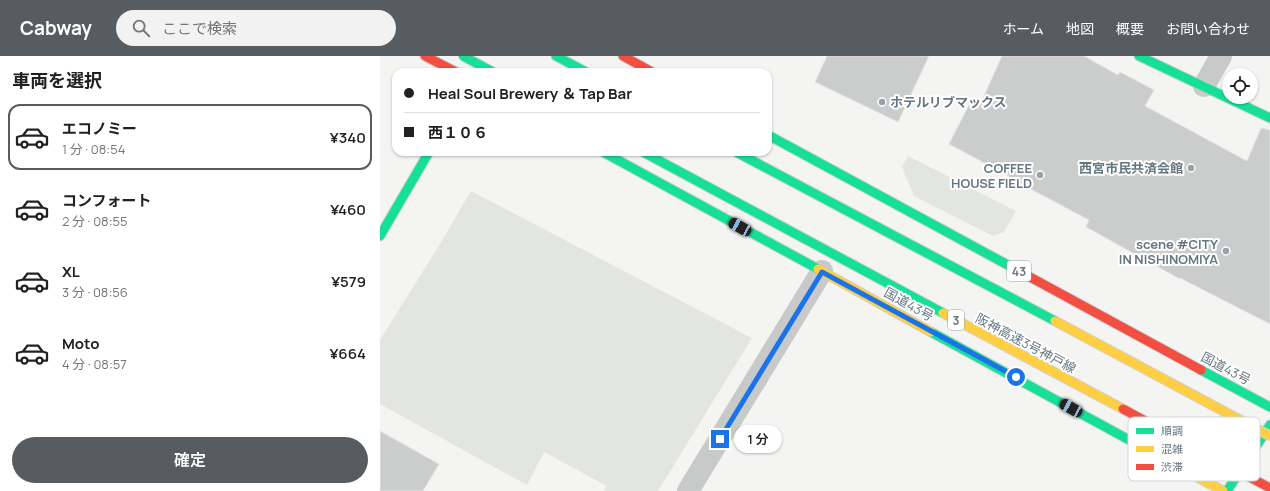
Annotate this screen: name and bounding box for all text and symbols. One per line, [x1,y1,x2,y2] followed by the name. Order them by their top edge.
[116,10,396,46] search box
[20,15,92,41] text: Cabway
[130,17,152,39] icon: search
[162,18,237,39] text: ここで検索
[1002,19,1044,38] text: ホーム
[1066,19,1094,38] text: 地図
[1116,19,1144,38] text: 概要
[1166,19,1250,38] text: お問い合わせ
[12,68,102,92] text: 車両を選択
[1222,68,1258,104] map controls
[1222,68,1258,104] button: locate
[428,83,632,104] text: Heal Soul Brewery ＆ Tap Bar
[890,93,1007,111] place label: ホテルリブマックス
[877,97,887,107] marker: ホテルリブマックス
[62,118,137,139] text: エコノミー
[14,119,50,155] icon: car
[428,122,488,143] text: 西１０６
[330,127,366,148] text: ¥340
[62,140,125,158] text: 1 分 · 08:54
[951,159,1032,192] place label: COFFEE HOUSE FIELD
[1079,159,1183,177] place label: 西宮市民共済会館
[1186,163,1196,173] marker: 西宮市民共済会館
[1035,170,1045,180] marker: COFFEE HOUSE FIELD
[62,190,152,211] text: コンフォート
[14,191,50,227] icon: car
[330,199,366,220] text: ¥460
[62,212,128,230] text: 2 分 · 08:55
[727,216,753,238] car
[1119,235,1218,268] place label: scene #CITY IN NISHINOMIYA
[1221,246,1231,256] marker: scene #CITY IN NISHINOMIYA
[62,261,80,282] text: XL
[1007,261,1031,281] road number: 43
[14,263,50,299] icon: car
[331,271,366,292] text: ¥579
[62,283,128,301] text: 3 分 · 08:56
[881,283,937,325] street label: 国道43号
[973,309,1079,377] street label: 阪神高速3号神戸線
[948,310,964,330] road number: 3
[62,333,99,354] text: Moto
[14,335,50,371] icon: car
[329,343,366,364] text: ¥664
[1198,347,1254,389] street label: 国道43号
[62,355,127,373] text: 4 分 · 08:57
[1007,368,1025,386] route start
[1058,397,1084,419] car
[1128,417,1260,481] legend
[1161,423,1183,438] text: 順調
[734,425,782,453] callout: 1 分
[711,430,729,448] route end
[747,430,769,448] text: 1 分
[12,437,368,483] button: 確定
[1161,441,1183,456] text: 混雑
[1161,459,1183,474] text: 渋滞

